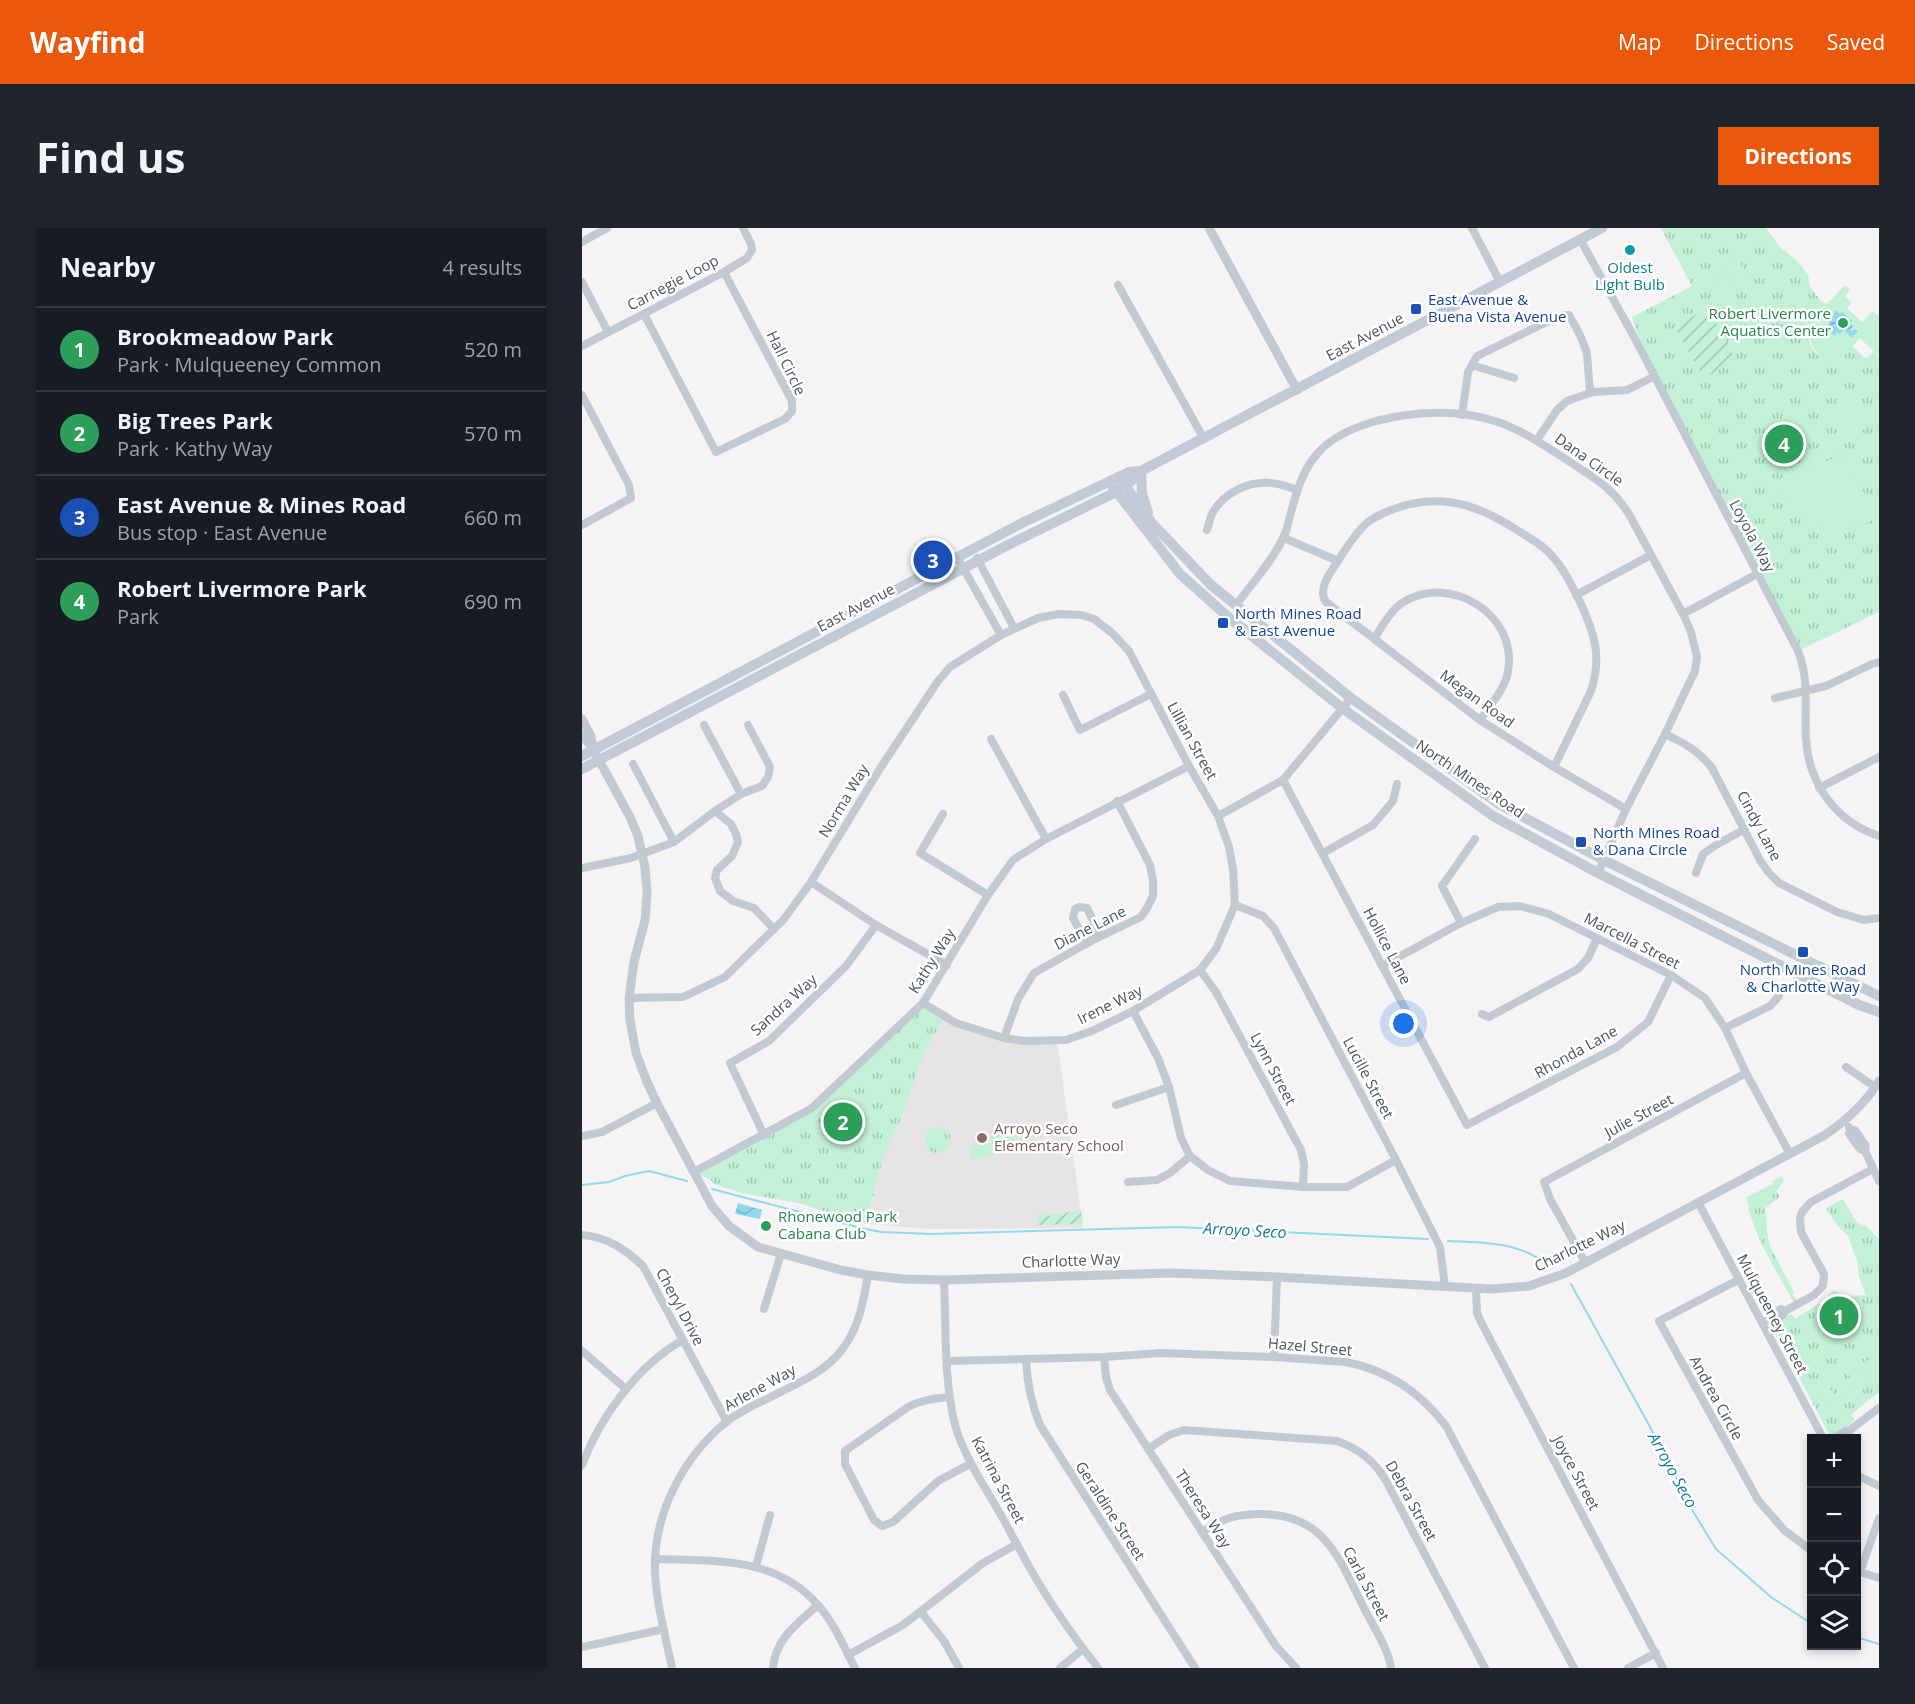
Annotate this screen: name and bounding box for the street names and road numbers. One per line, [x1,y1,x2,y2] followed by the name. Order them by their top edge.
[623,250,722,315] street label: Carnegie Loop
[1322,307,1407,365] street label: East Avenue
[763,327,811,398] street label: Hall Circle
[1551,428,1628,490] street label: Dana Circle
[1725,496,1781,576] street label: Loyola Way
[813,578,898,636] street label: East Avenue
[1436,664,1519,732] street label: Megan Road
[1163,698,1223,783] street label: Lillian Street
[1412,734,1529,822] street label: North Mines Road
[813,760,873,841] street label: Norma Way
[1733,787,1787,864] street label: Cindy Lane
[1050,900,1129,954] street label: Diane Lane
[1359,903,1417,988] street label: Hollice Lane
[1581,907,1684,973] street label: Marcella Street
[903,924,959,997] street label: Kathy Way
[746,969,821,1039] street label: Sandra Way
[1074,980,1146,1028] street label: Irene Way
[1530,1020,1621,1082] street label: Rhonda Lane
[1246,1029,1301,1108] street label: Lynn Street
[1339,1033,1399,1122] street label: Lucille Street
[1599,1089,1676,1142] street label: Julie Street
[1531,1214,1629,1276] street label: Charlotte Way
[1021,1248,1121,1272] street label: Charlotte Way
[1733,1250,1813,1377] street label: Mulqueeney Street
[652,1264,710,1349] street label: Cheryl Drive
[1267,1332,1353,1360] street label: Hazel Street
[1685,1352,1748,1443] street label: Andrea Circle
[720,1359,799,1415] street label: Arlene Way
[1548,1430,1605,1513] street label: Joyce Street
[967,1432,1030,1527] street label: Katrina Street
[1071,1457,1150,1564] street label: Geraldine Street
[1382,1457,1442,1544] street label: Debra Street
[1171,1465,1237,1552] street label: Theresa Way
[1339,1543,1395,1624] street label: Carla Street

